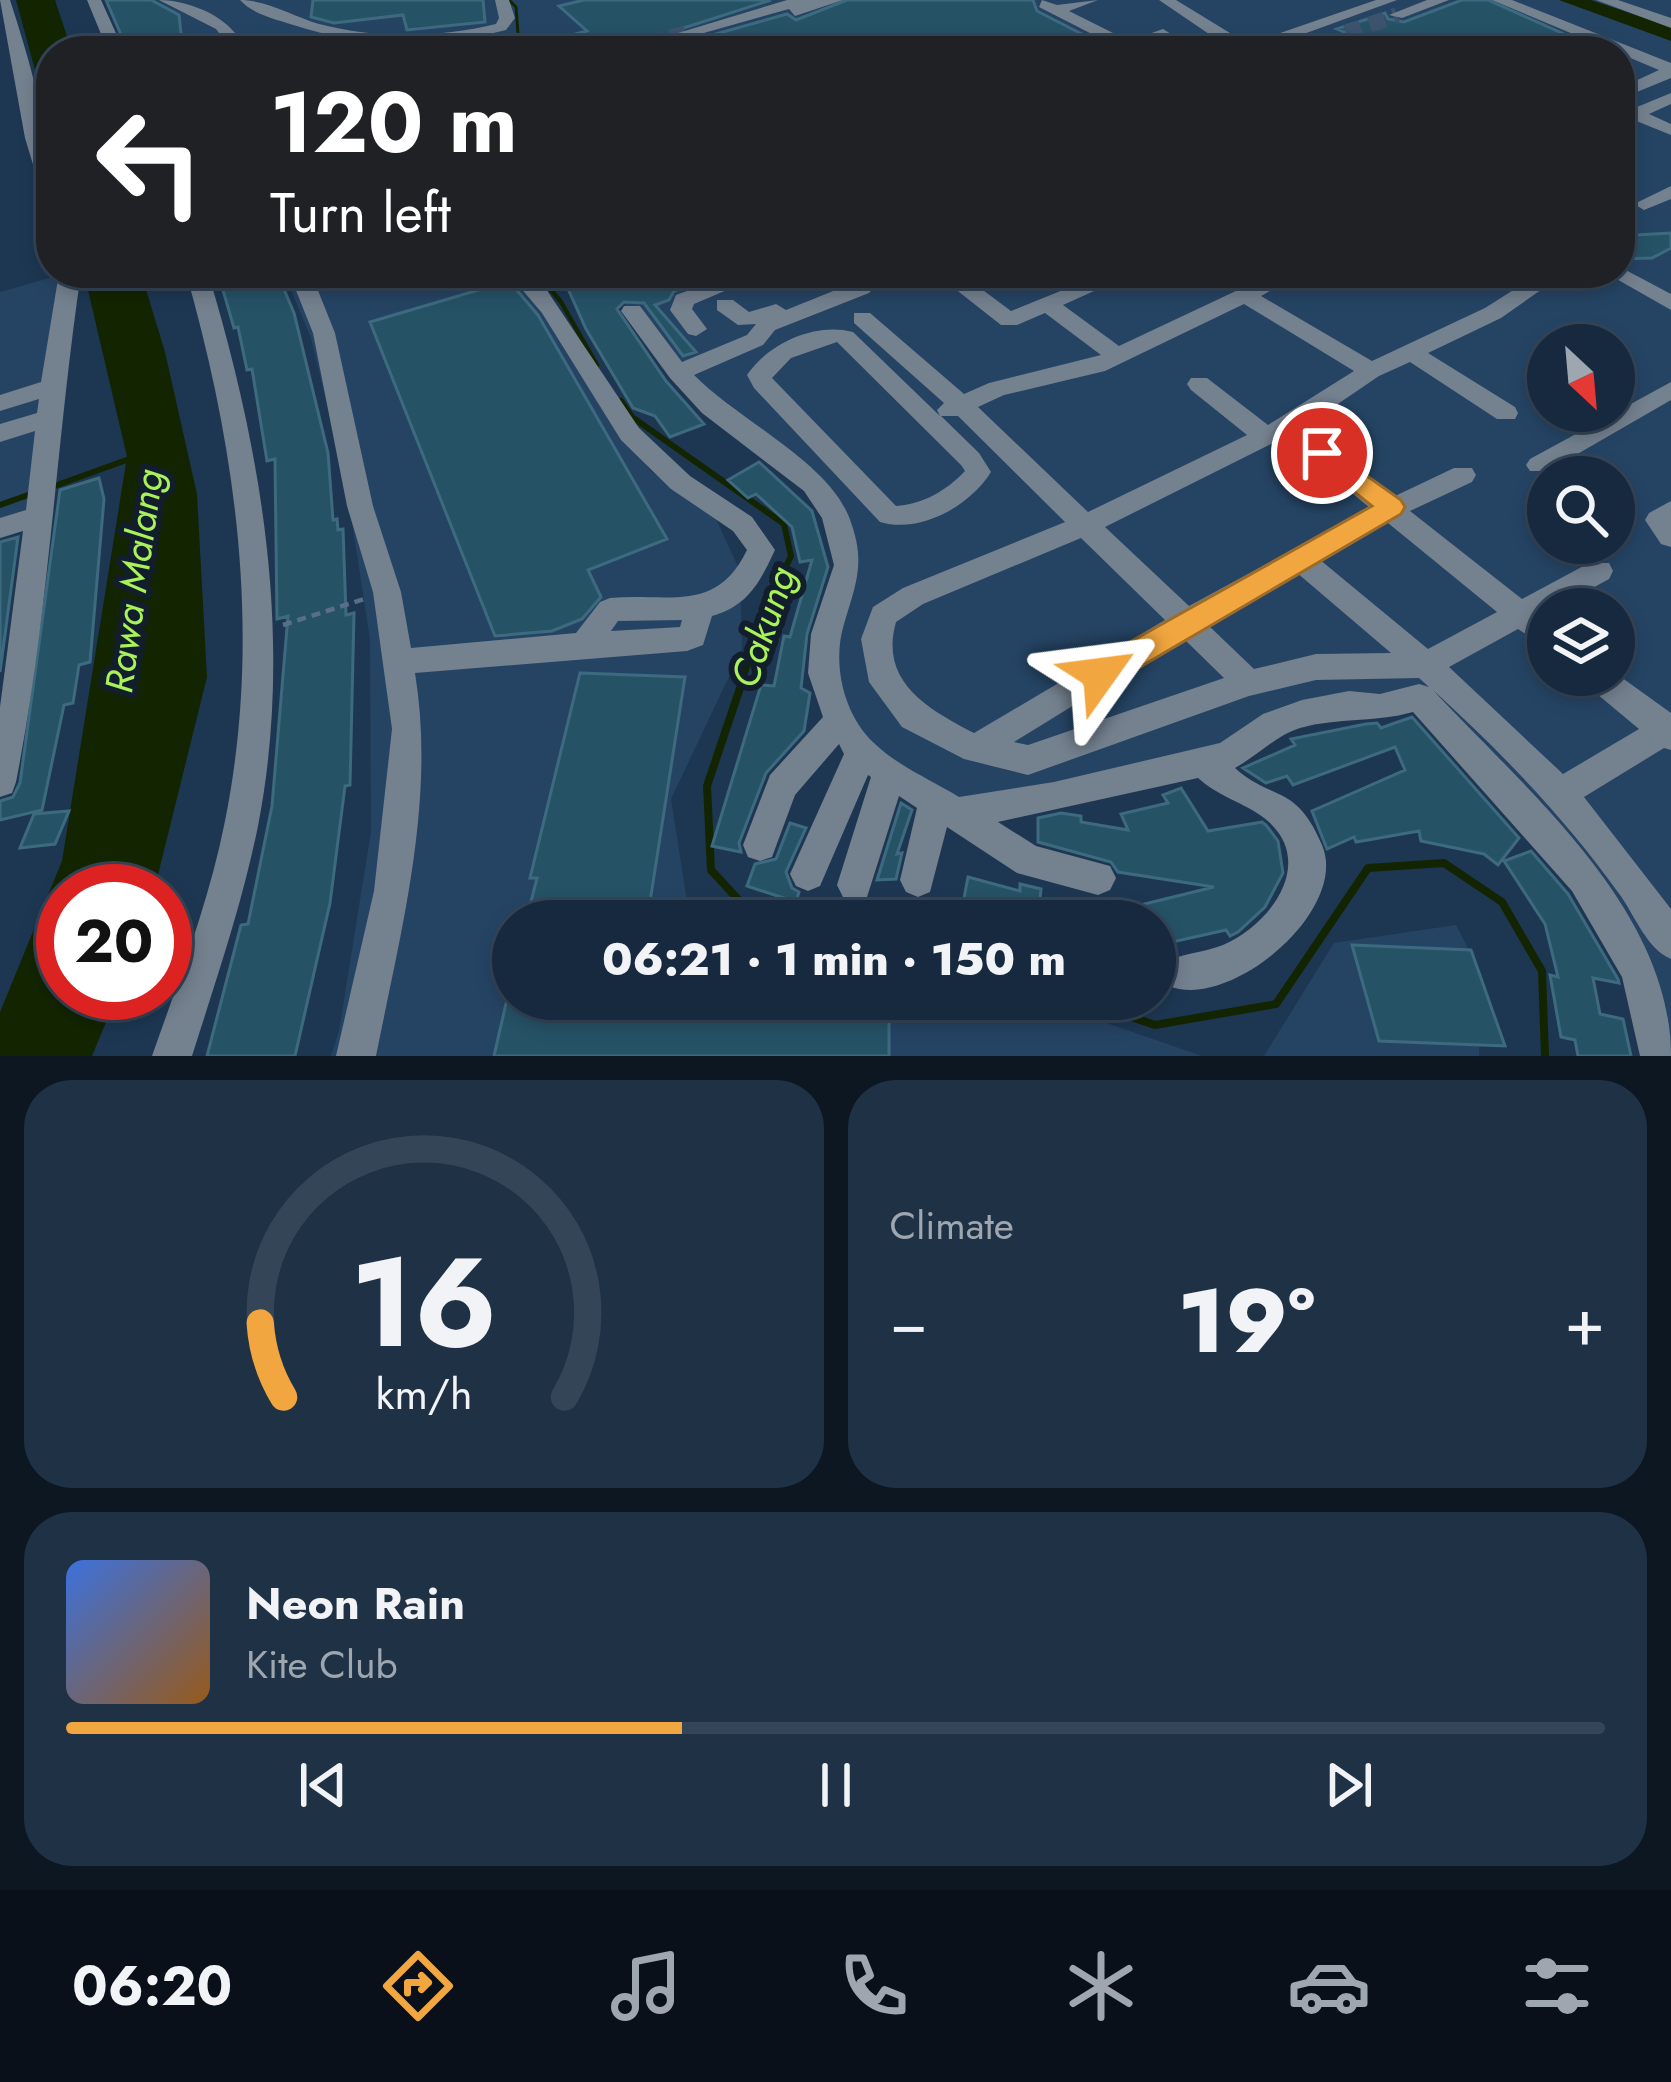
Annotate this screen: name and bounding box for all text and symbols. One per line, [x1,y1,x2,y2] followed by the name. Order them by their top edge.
[270,62,518,184] text: 120 m
[72,84,228,240] icon: left
[270,174,451,252] text: Turn left
[1527,324,1635,432] north arrow
[1527,324,1635,696] map controls
[1271,402,1373,504] pin
[1289,420,1355,486] icon: arrive
[1527,456,1635,564] button: search
[90,465,178,697] water label: Rawa Malang
[716,559,810,695] water label: Cakung
[1527,588,1635,696] button: layers
[1037,611,1163,737] position arrow
[36,864,192,1020] speed limit sign: 20
[602,927,1066,992] text: 06:21 · 1 min · 150 m
[890,1197,1014,1254] text: Climate
[350,1212,497,1393] text: 16
[1178,1256,1315,1386] text: 19°
[890,1274,928,1370] text: −
[1564,1274,1605,1370] text: +
[375,1363,472,1425] text: km/h
[246,1571,465,1636] text: Neon Rain
[246,1636,398,1693] text: Kite Club
[290,1752,356,1818] icon: previous
[803,1752,869,1818] icon: pause
[1316,1752,1382,1818] icon: next
[376,1944,460,2028] icon: directions
[604,1944,688,2028] icon: music
[832,1944,916,2028] icon: phone
[1059,1944,1143,2028] icon: climate
[1287,1944,1371,2028] icon: car
[1515,1944,1599,2028] icon: filters
[72,1947,232,2025] text: 06:20

